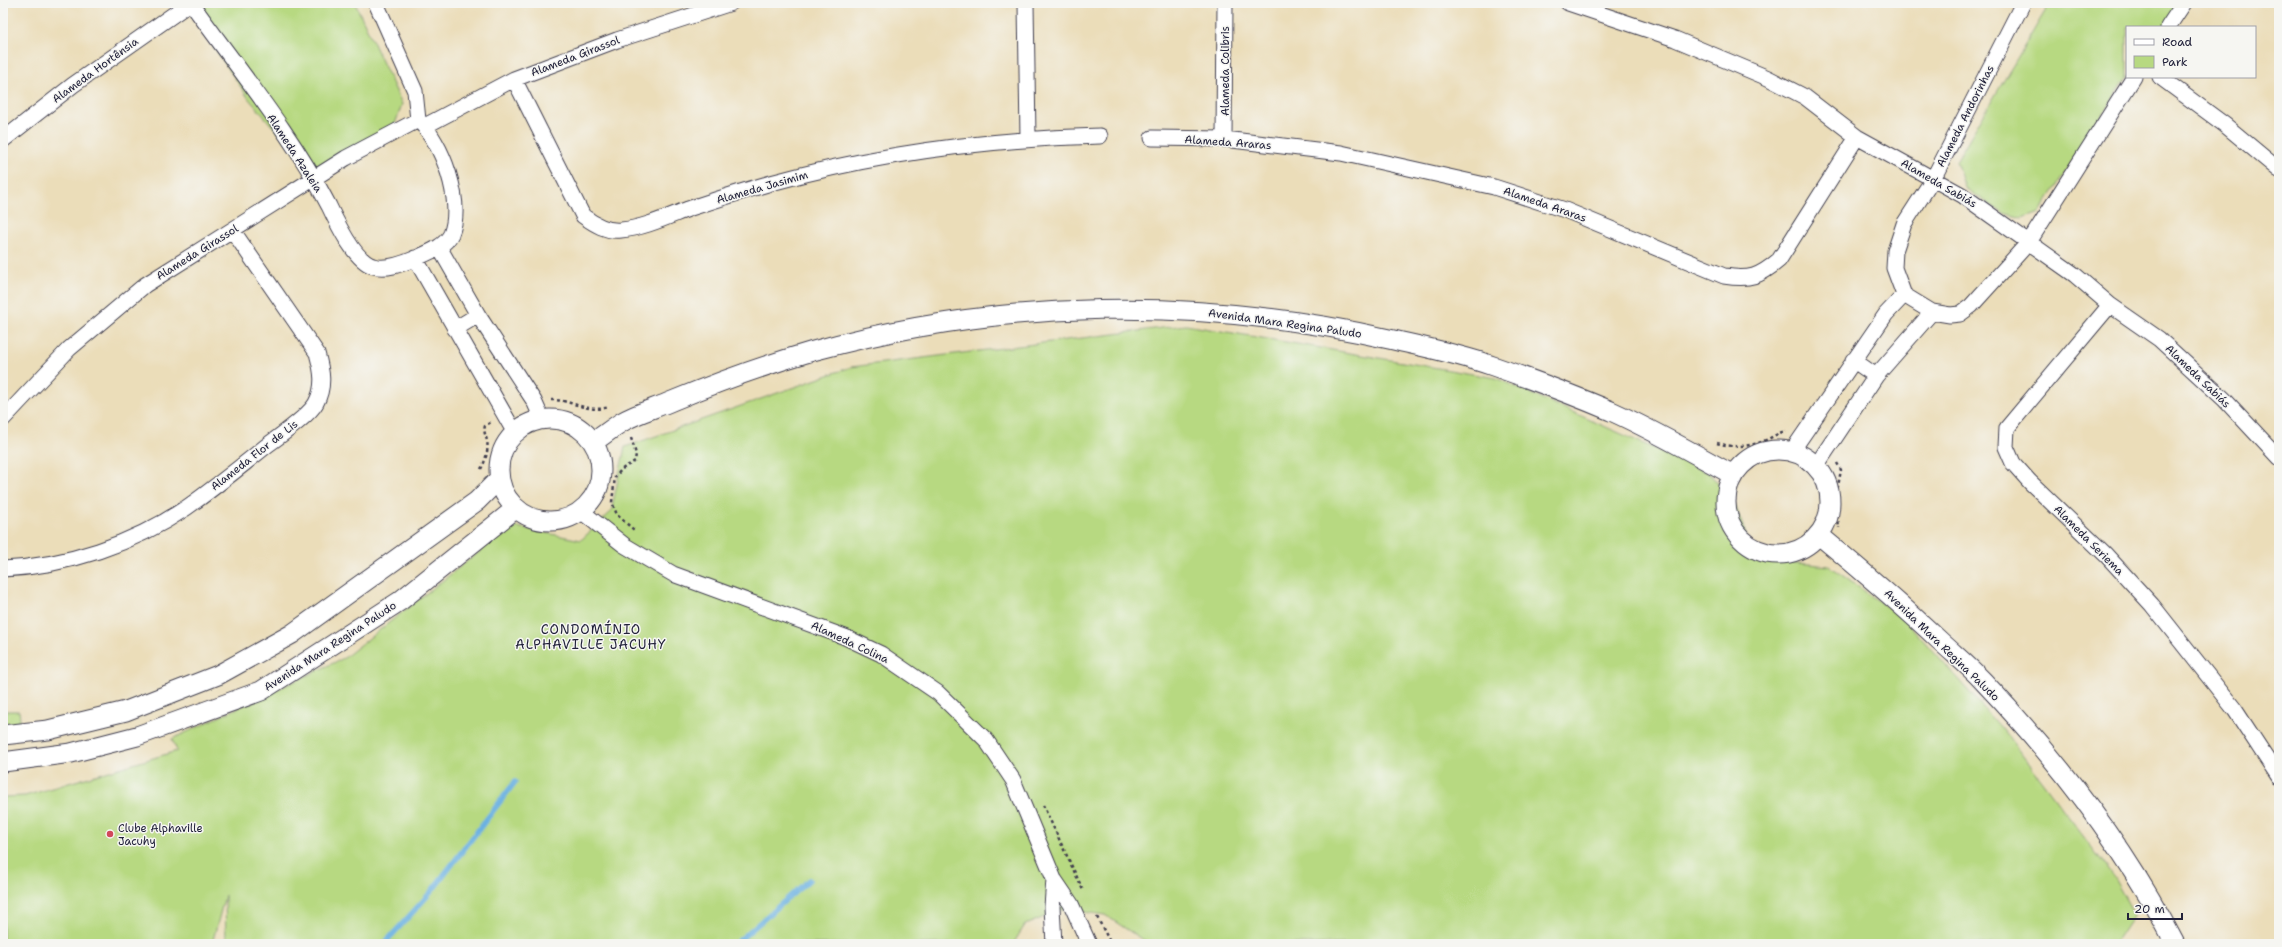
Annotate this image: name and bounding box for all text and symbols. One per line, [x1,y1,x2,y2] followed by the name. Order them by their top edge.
[1218,26,1233,116] street label: Alameda Colibris
[2126,26,2256,78] legend
[529,32,622,80] street label: Alameda Girassol
[49,34,141,107] street label: Alameda Hortênsia
[2162,34,2193,50] text: Road
[2162,54,2188,70] text: Park
[1933,63,1998,170] street label: Alameda Andorinhas
[263,111,326,196] street label: Alameda Azaleia
[1184,132,1272,153] street label: Alameda Araras
[1898,156,1980,211] street label: Alameda Sabiás
[715,167,810,208] street label: Alameda Jasimim
[1501,183,1588,226] street label: Alameda Araras
[153,221,242,284] street label: Alameda Girassol
[1207,305,1363,342] street label: Avenida Mara Regina Paludo
[2162,341,2234,411] street label: Alameda Sabiás
[208,417,301,494] street label: Alameda Flor de Lis
[2050,502,2127,579] street label: Alameda Seriema
[1881,586,2003,705] street label: Avenida Mara Regina Paludo
[261,598,400,695] street label: Avenida Mara Regina Paludo
[809,618,891,667] street label: Alameda Colina
[515,620,667,653] district label: CONDOMÍNIO ALPHAVILLE JACUHY
[118,821,203,849] place label: Clube Alphaville Jacuhy
[105,829,115,839] marker: Clube Alphaville Jacuhy
[2128,895,2182,921] scale bar
[2134,901,2165,917] text: 20 m

